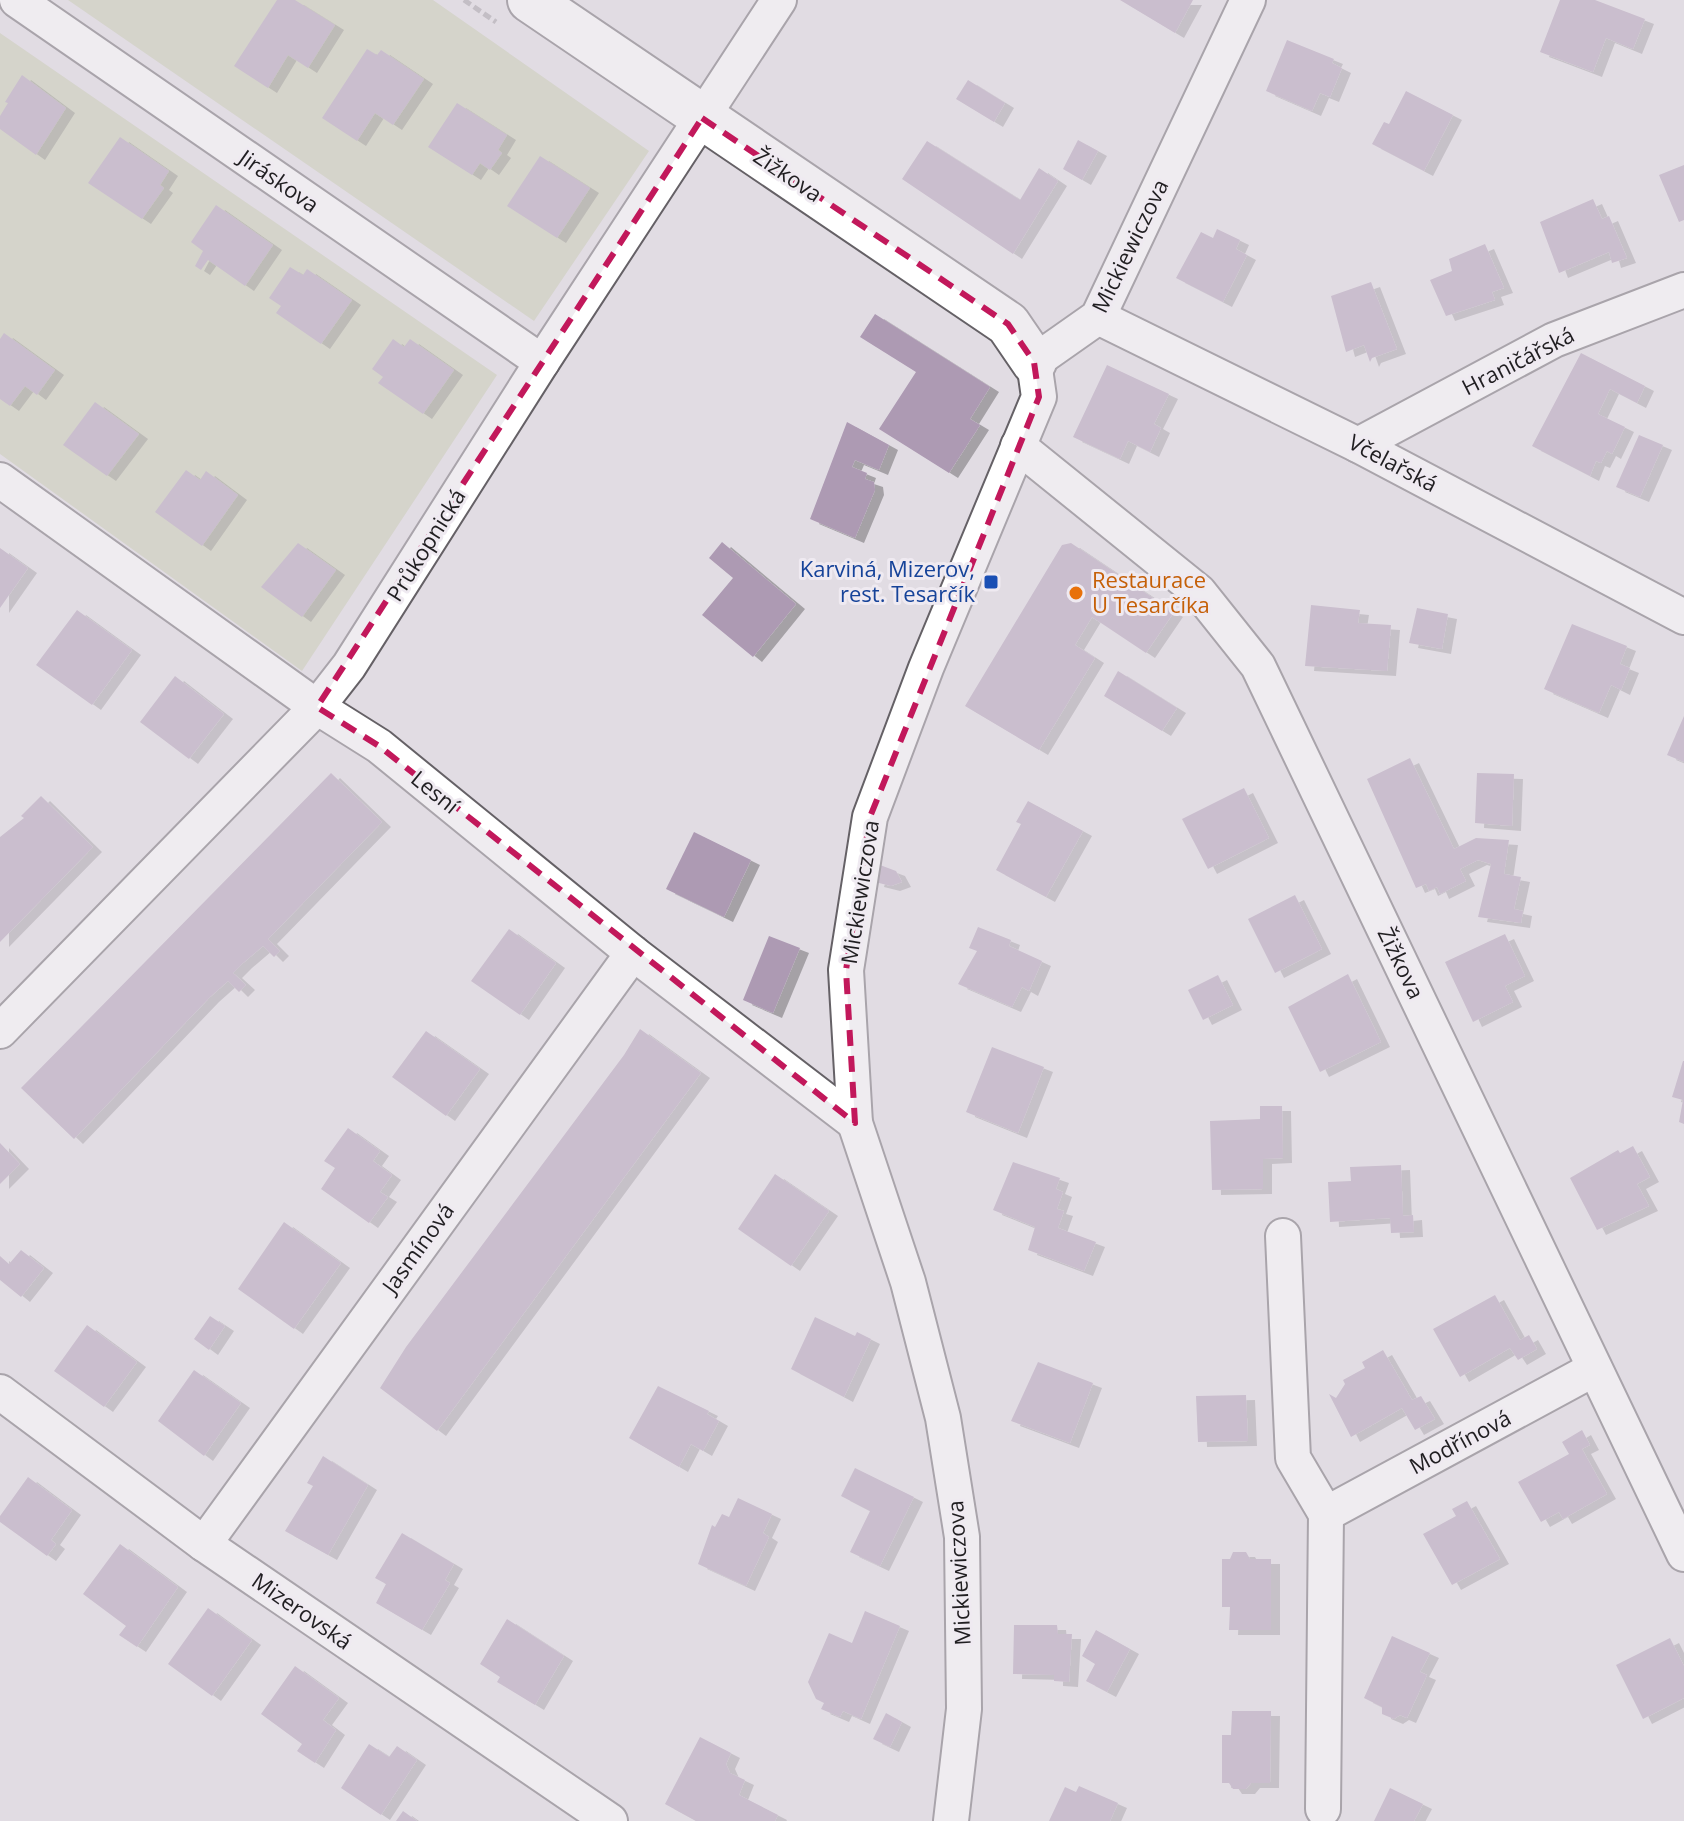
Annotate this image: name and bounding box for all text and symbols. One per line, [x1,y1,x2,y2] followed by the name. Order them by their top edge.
[748,140,829,208] street label: Žižkova
[232,141,326,219] street label: Jiráskova
[1084,174,1174,317] street label: Mickiewiczova
[1456,319,1579,401] street label: Hraničářská
[1344,426,1443,498] street label: Včelařská
[379,483,472,606] street label: Průkopnická
[800,553,975,608] place label: Karviná, Mizerov, rest. Tesarčík
[1092,564,1210,619] place label: Restaurace U Tesarčíka
[982,573,1000,591] marker: Karviná, Mizerov, rest. Tesarčík
[1067,584,1085,602] marker: Restaurace U Tesarčíka
[405,763,466,820] street label: Lesní
[833,818,885,966] street label: Mickiewiczova
[1372,922,1432,1004] street label: Žižkova
[373,1196,460,1300] street label: Jasmínová
[1403,1402,1516,1480] street label: Modřínová
[939,1500,977,1646] street label: Mickiewiczova
[247,1565,358,1656] street label: Mizerovská

